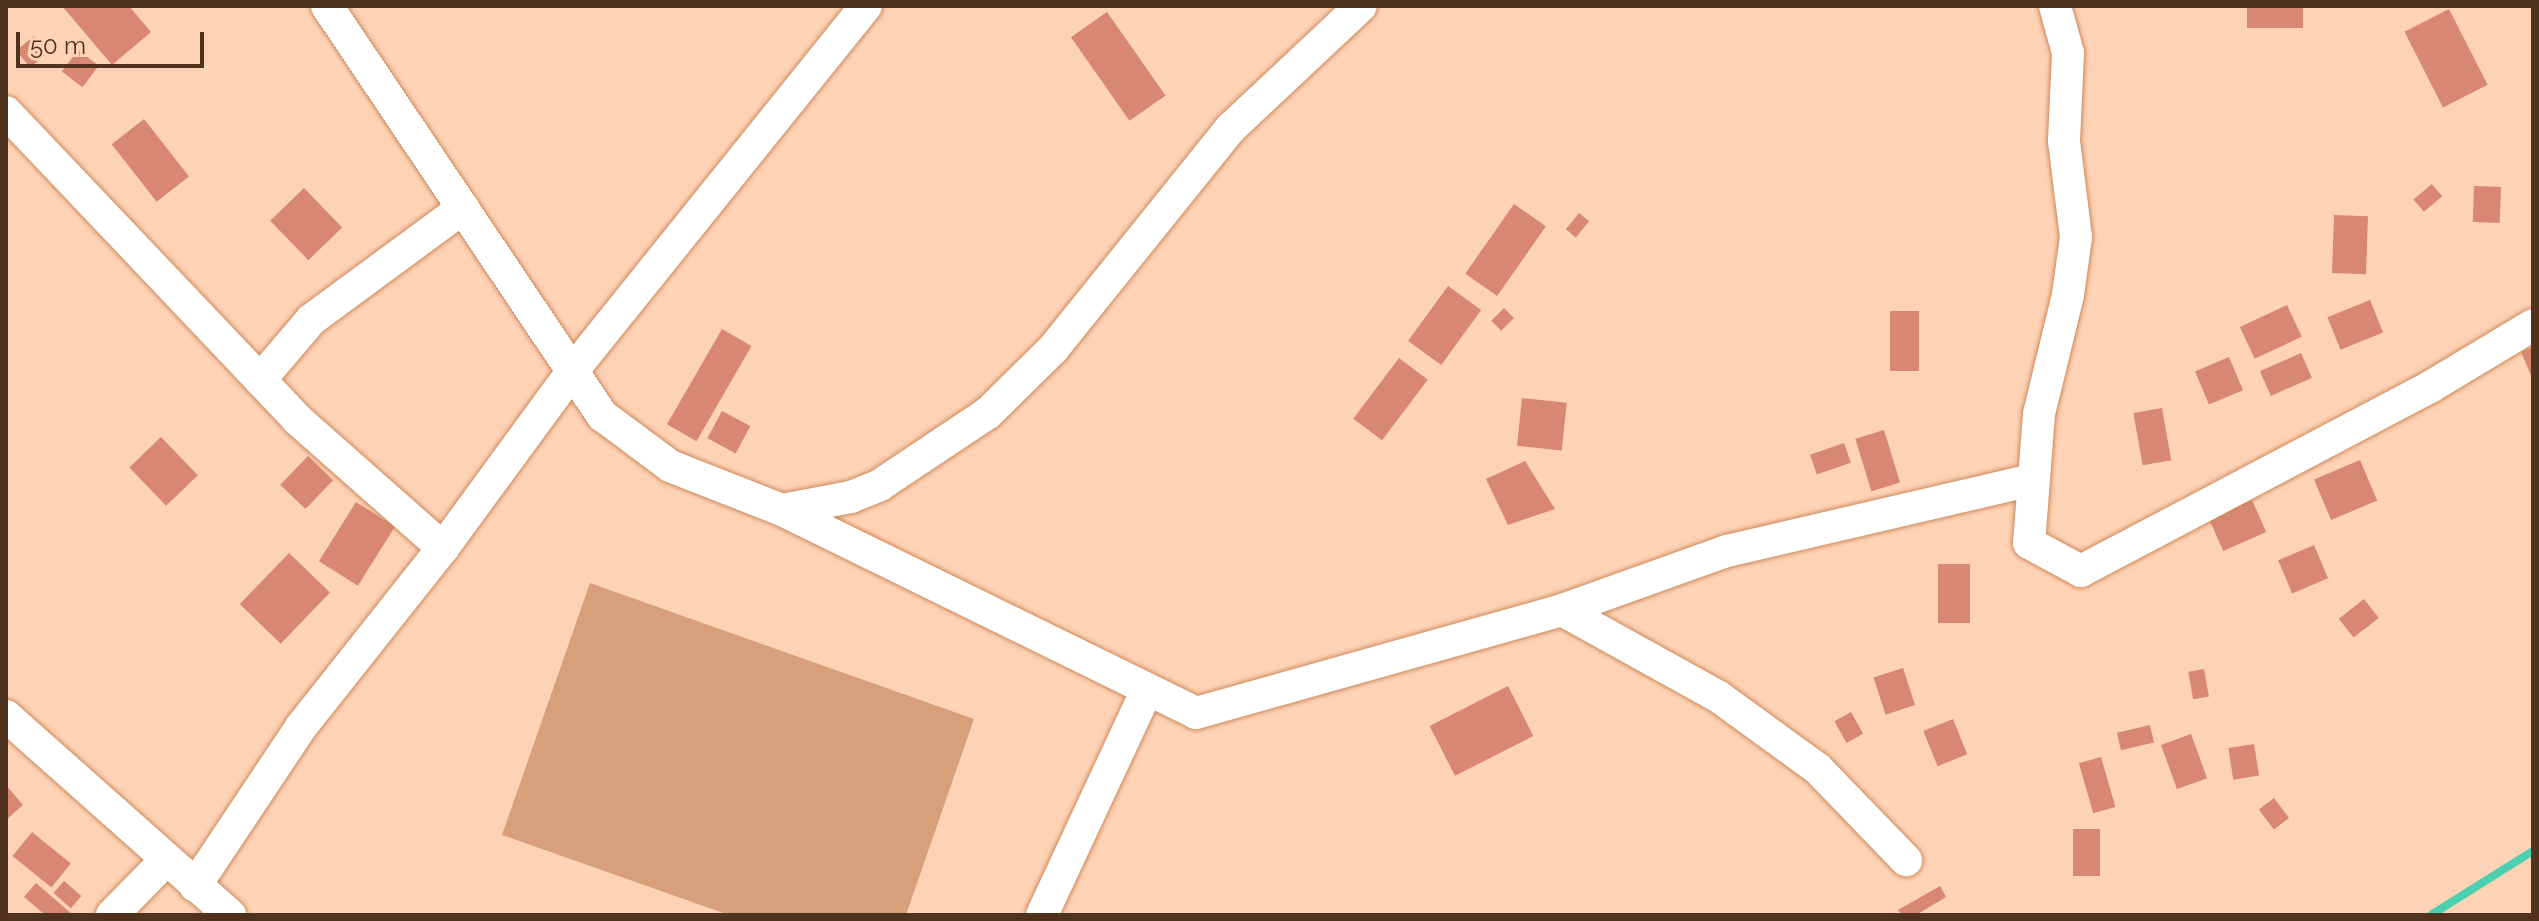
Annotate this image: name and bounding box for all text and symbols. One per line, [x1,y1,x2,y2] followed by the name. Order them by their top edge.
[20,16,208,66] scale bar
[30,31,86,60] text: 50 m

